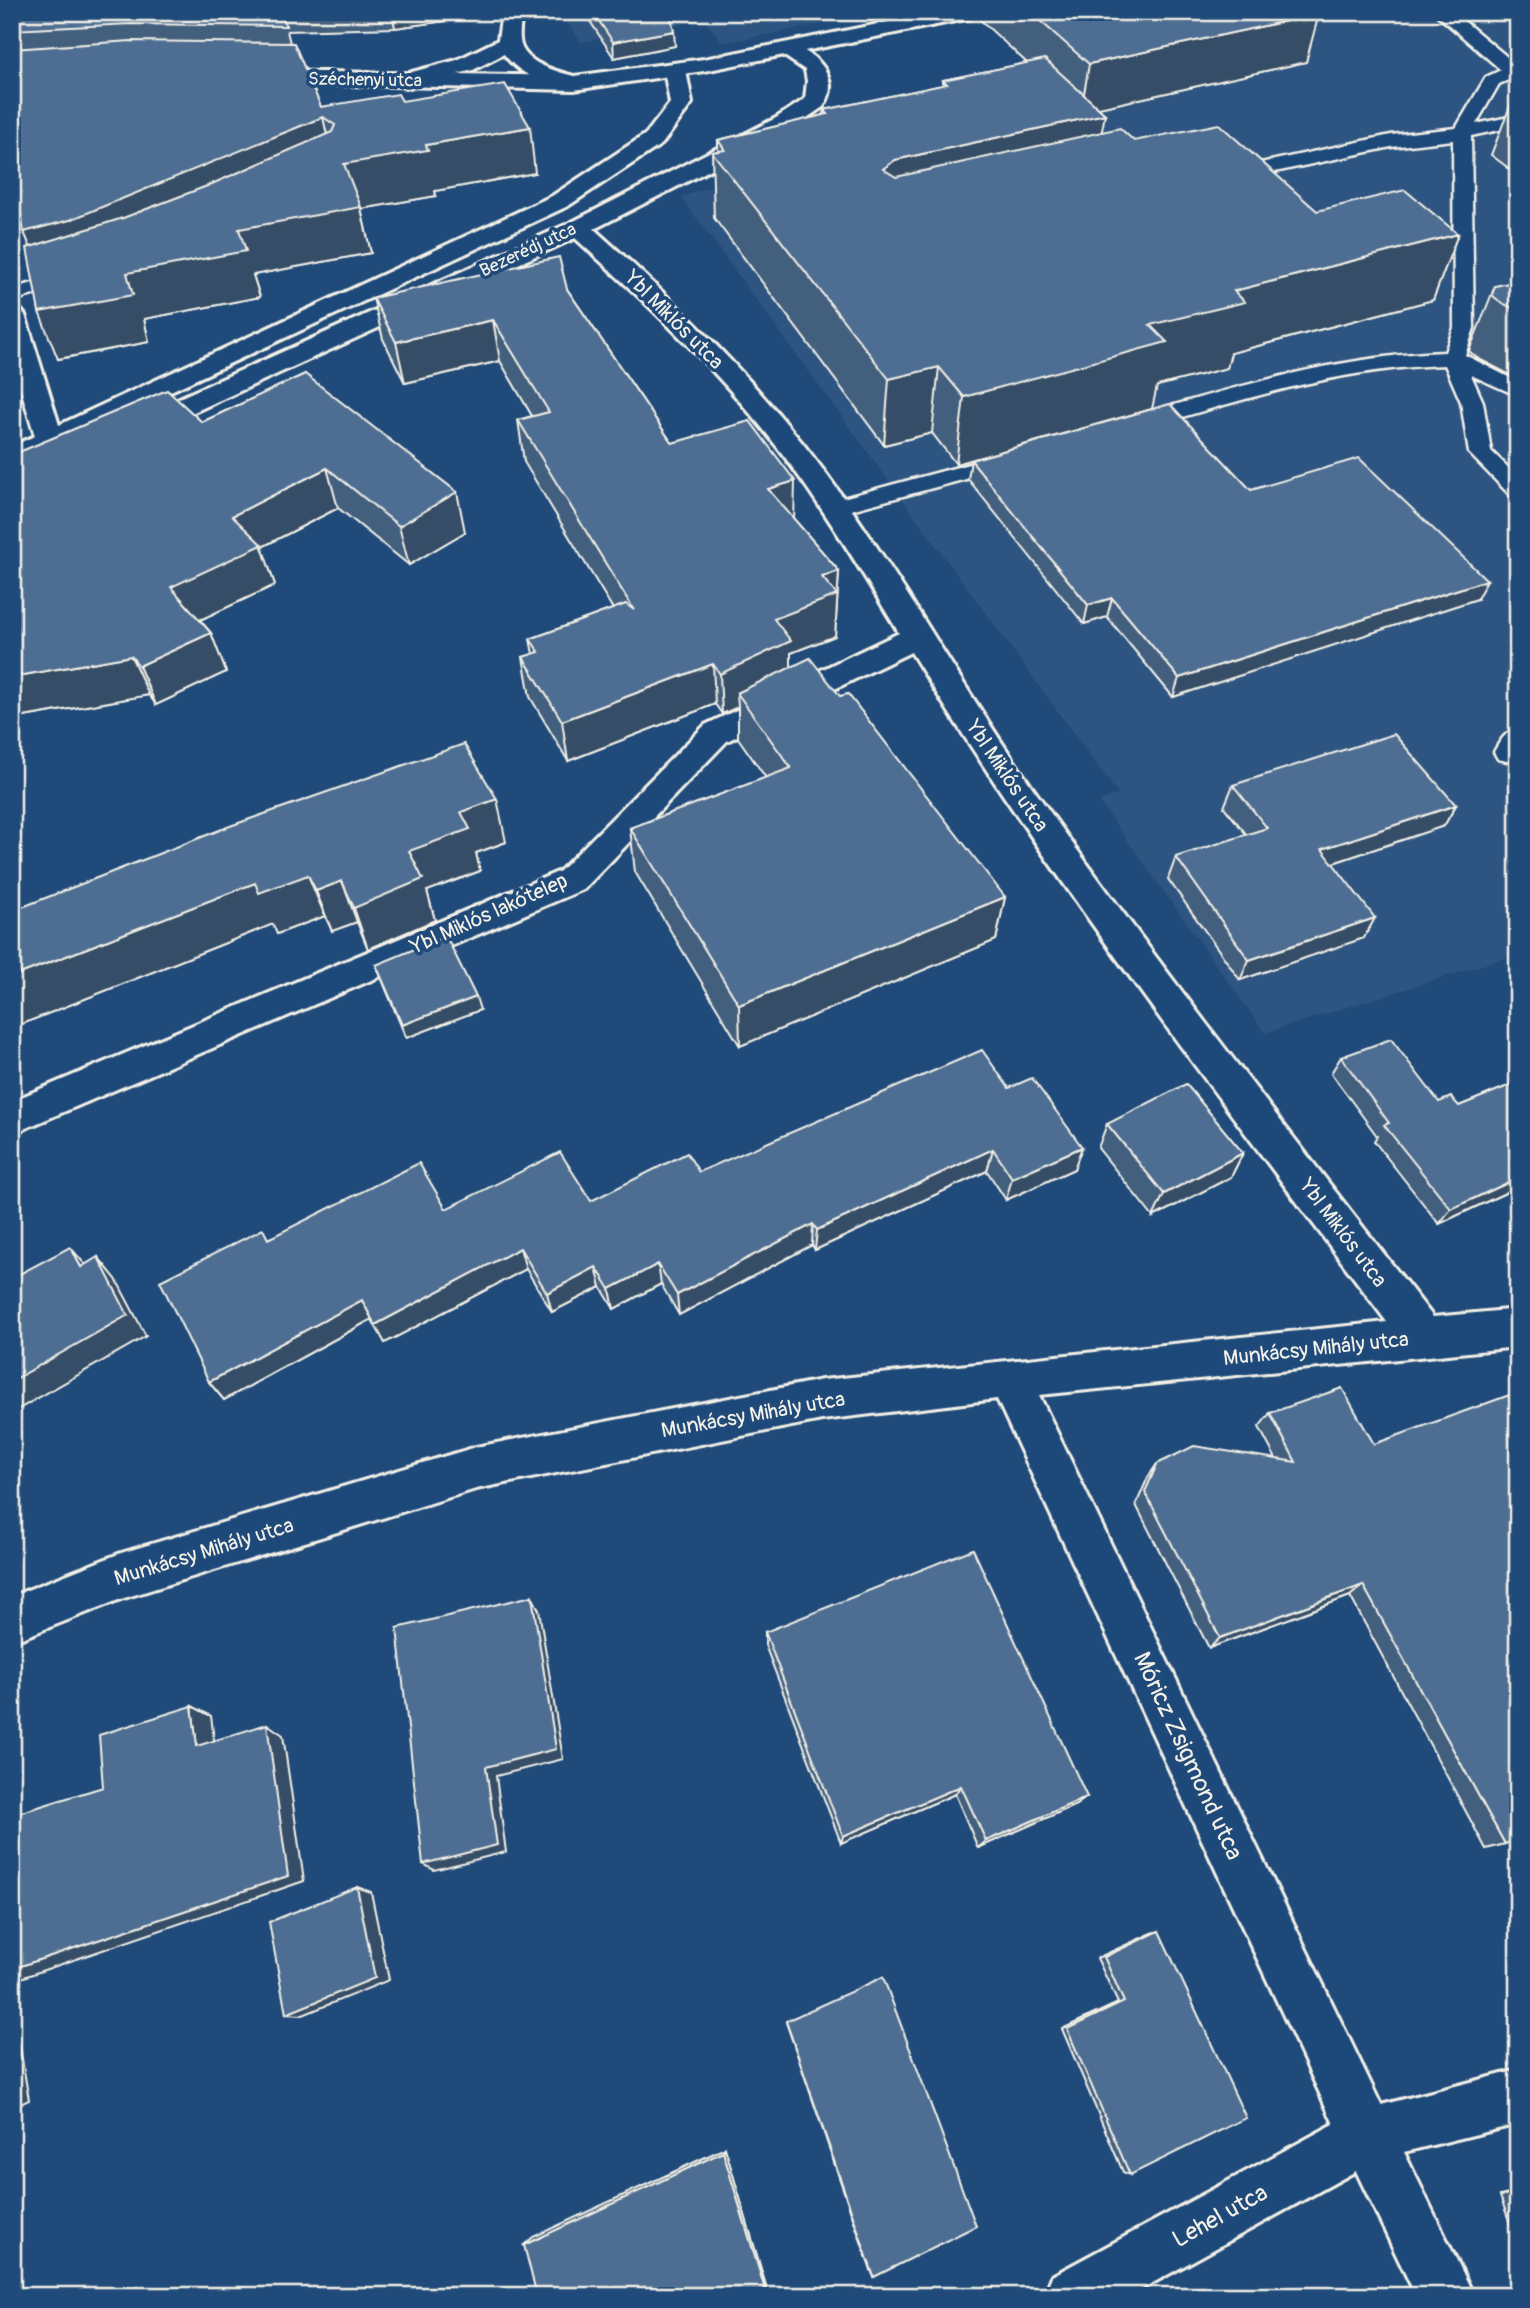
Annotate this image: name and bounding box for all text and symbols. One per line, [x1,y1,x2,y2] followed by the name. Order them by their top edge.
[308,68,422,92] street label: Széchenyi utca
[476,218,580,282] street label: Bezerédj utca
[618,264,729,375] street label: Ybl Miklós utca
[959,714,1054,837] street label: Ybl Miklós utca
[405,867,572,961] street label: Ybl Miklós lakótelep
[1293,1172,1393,1293] street label: Ybl Miklós utca
[1222,1326,1410,1372] street label: Munkácsy Mihály utca
[659,1386,847,1444] street label: Munkácsy Mihály utca
[111,1512,297,1592] street label: Munkácsy Mihály utca
[1127,1647,1249,1865] street label: Móricz Zsigmond utca
[1167,2178,1273,2254] street label: Lehel utca

